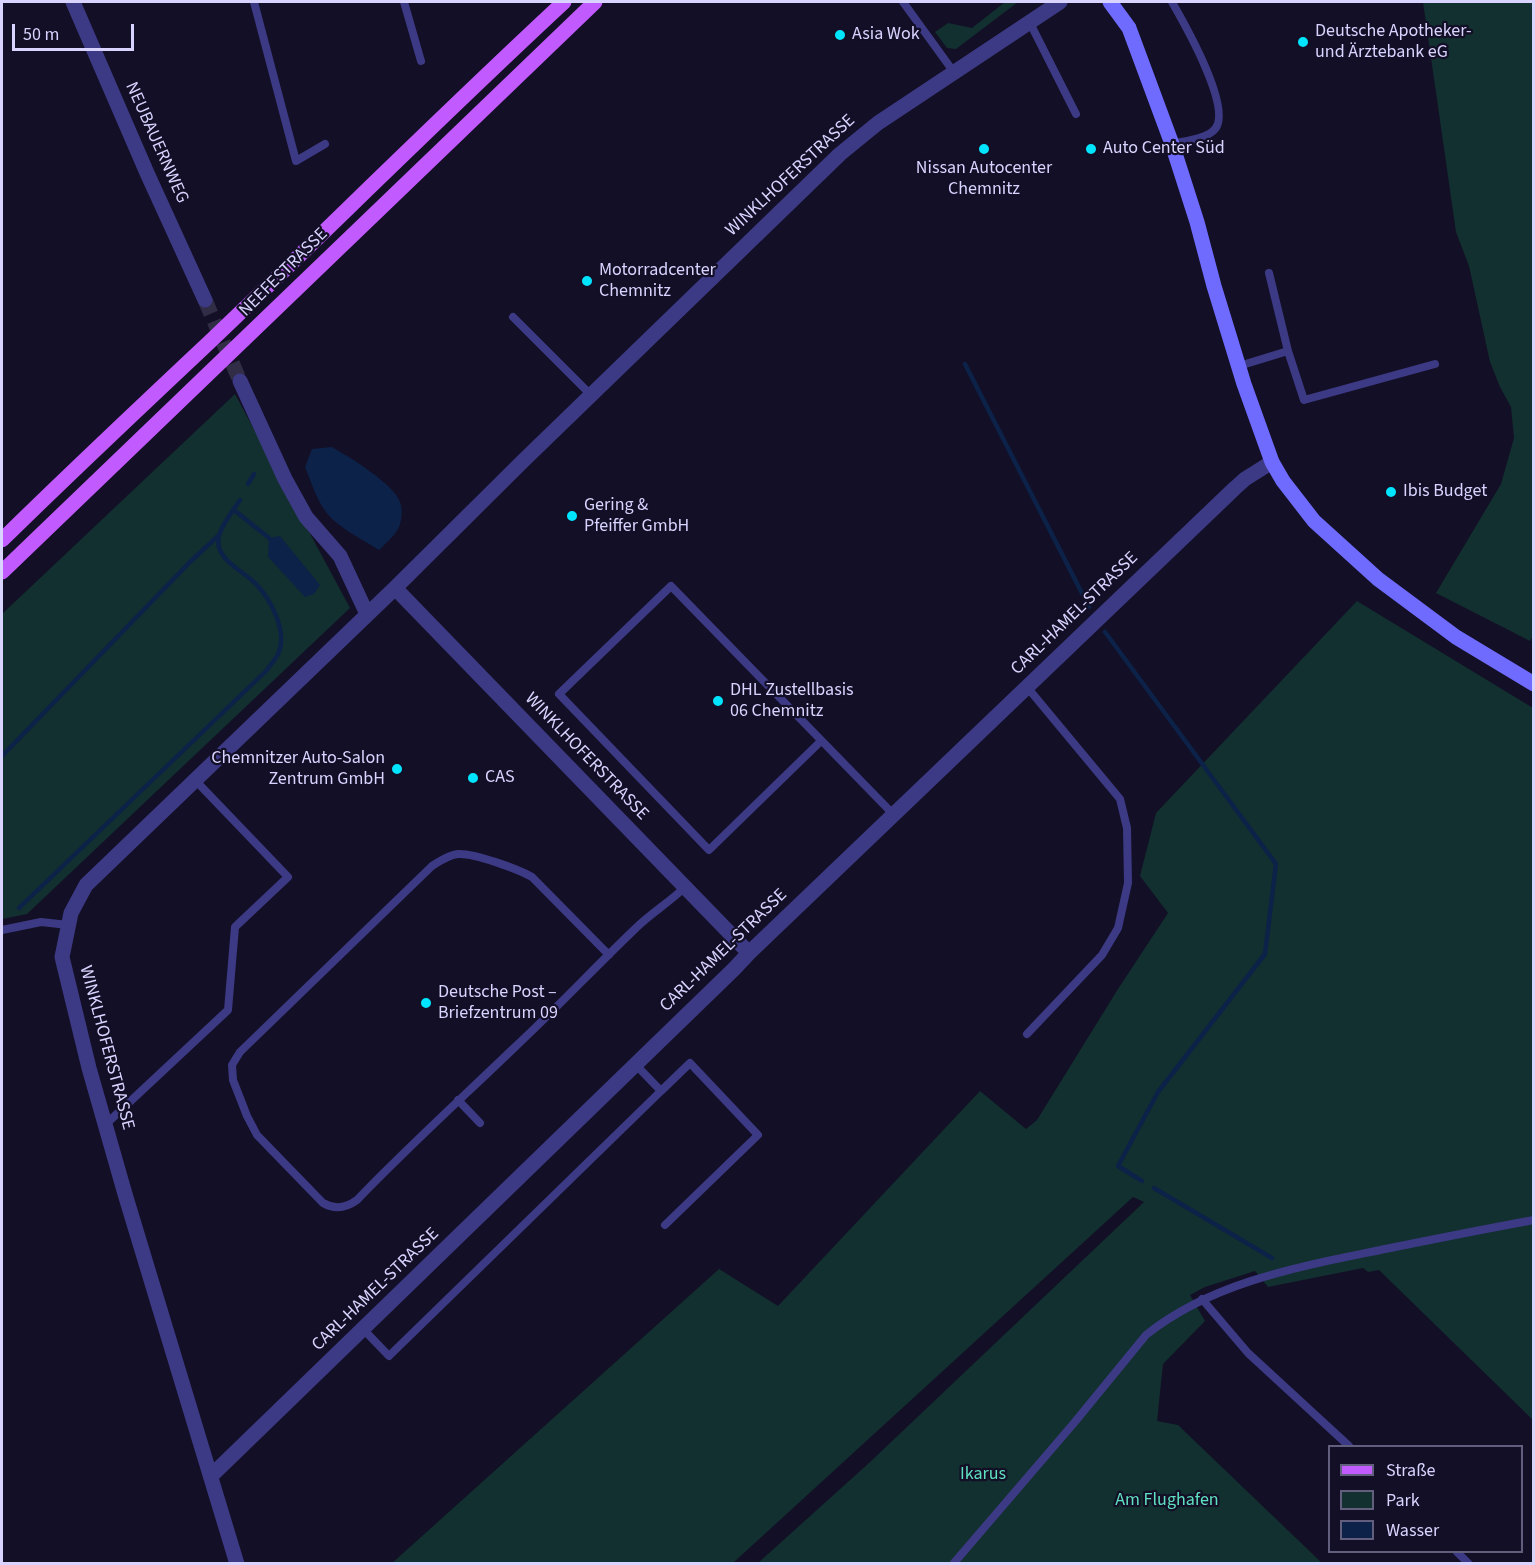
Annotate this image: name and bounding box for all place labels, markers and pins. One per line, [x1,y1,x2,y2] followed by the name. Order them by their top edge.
[1315,21,1472,63] place label: Deutsche Apotheker- und Ärztebank eG
[852,24,920,46] place label: Asia Wok
[833,28,847,42] marker: Asia Wok
[1296,35,1310,49] marker: Deutsche Apotheker- und Ärztebank eG
[1103,138,1225,160] place label: Auto Center Süd
[977,142,991,156] marker: Nissan Autocenter Chemnitz
[1084,142,1098,156] marker: Auto Center Süd
[916,158,1052,201] place label: Nissan Autocenter Chemnitz
[599,260,716,302] place label: Motorradcenter Chemnitz
[580,274,594,288] marker: Motorradcenter Chemnitz
[1403,481,1487,503] place label: Ibis Budget
[1384,485,1398,499] marker: Ibis Budget
[584,495,689,538] place label: Gering & Pfeiffer GmbH
[565,509,579,523] marker: Gering & Pfeiffer GmbH
[730,680,854,722] place label: DHL Zustellbasis 06 Chemnitz
[711,694,725,708] marker: DHL Zustellbasis 06 Chemnitz
[211,748,385,790] place label: Chemnitzer Auto-Salon Zentrum GmbH
[390,762,404,776] marker: Chemnitzer Auto-Salon Zentrum GmbH
[485,767,515,789] place label: CAS
[466,771,480,785] marker: CAS
[438,982,558,1024] place label: Deutsche Post – Briefzentrum 09
[419,996,433,1010] marker: Deutsche Post – Briefzentrum 09

